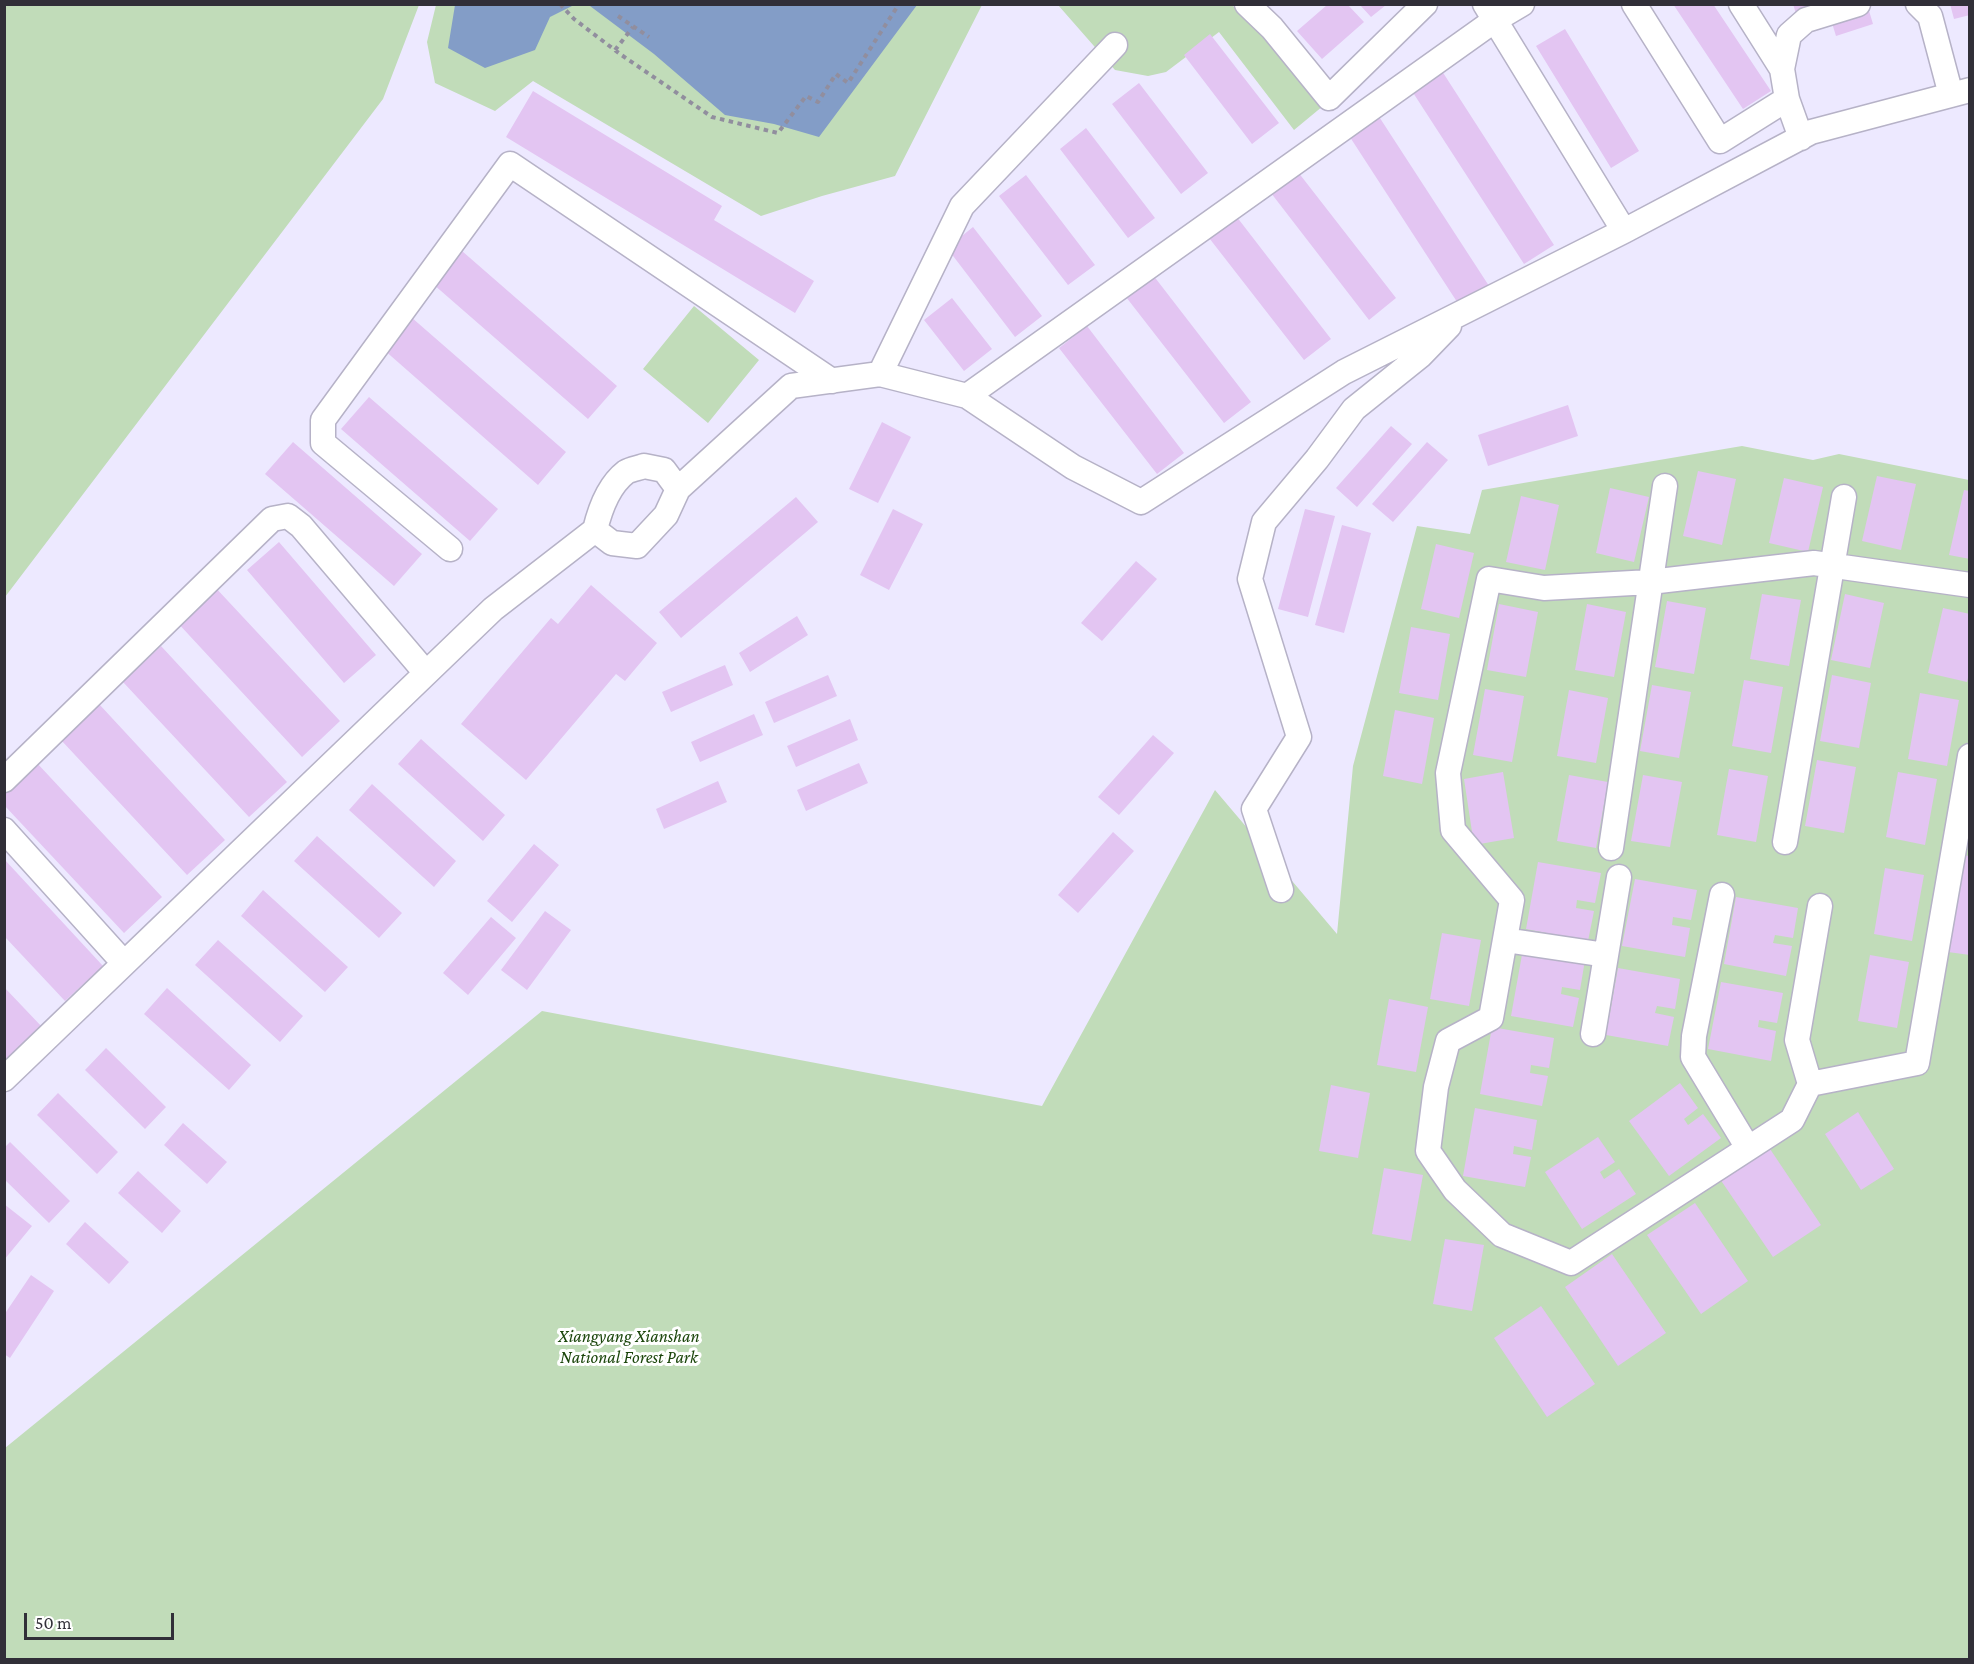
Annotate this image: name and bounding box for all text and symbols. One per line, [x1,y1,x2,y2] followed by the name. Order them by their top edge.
[558,1325,700,1368] park label: Xiangyang Xianshan National Forest Park
[27,1601,177,1639] scale bar
[35,1613,72,1633] text: 50 m

